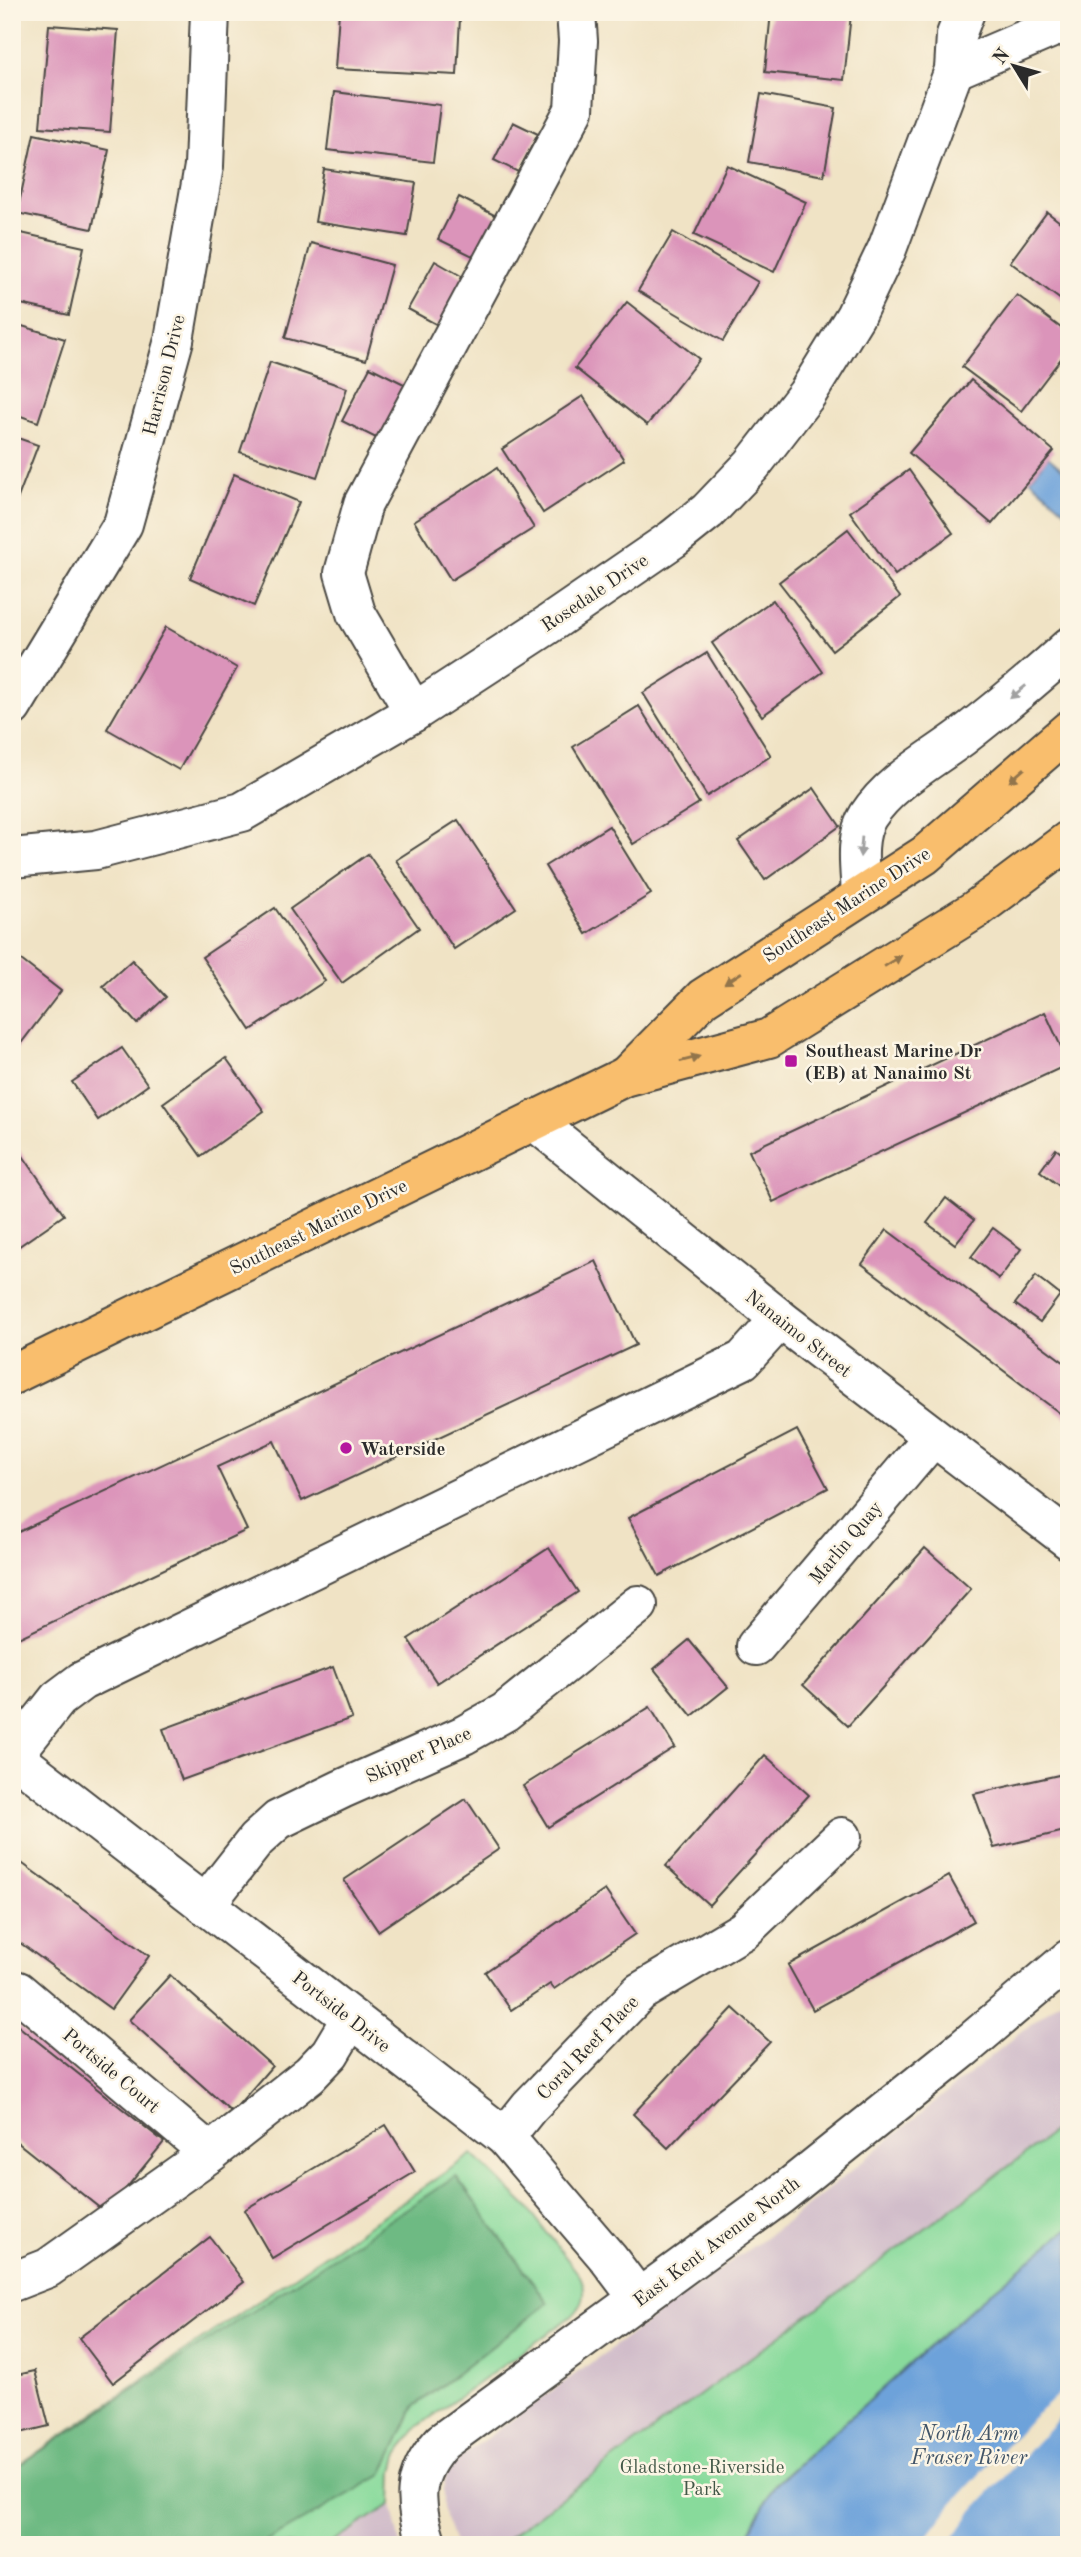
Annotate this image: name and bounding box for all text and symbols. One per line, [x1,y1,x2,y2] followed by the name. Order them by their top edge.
[979,32,1050,102] north arrow
[990,45,1015,69] text: N
[141,313,190,438] street label: Harrison Drive
[539,551,652,637] street label: Rosedale Drive
[1009,685,1027,700] one-way arrow
[1008,767,1026,783] one-way arrow
[855,836,866,858] one-way arrow
[760,845,934,967] street label: Southeast Marine Drive
[883,955,902,967] one-way arrow
[724,971,742,985] one-way arrow
[805,1043,982,1084] place label: Southeast Marine Dr (EB) at Nanaimo St
[679,1053,701,1064] one-way arrow
[783,1053,799,1069] marker: Southeast Marine Dr (EB) at Nanaimo St
[227,1177,411,1279] street label: Southeast Marine Drive
[741,1288,854,1382] street label: Nanaimo Street
[338,1440,354,1456] marker: Waterside
[360,1441,445,1460] place label: Waterside
[807,1499,887,1589] street label: Marlin Quay
[364,1725,474,1788] street label: Skipper Place
[288,1969,393,2057] street label: Portside Drive
[534,1993,643,2105] street label: Coral Reef Place
[58,2026,162,2118] street label: Portside Court
[631,2174,804,2312] street label: East Kent Avenue North
[910,2424,1028,2469] water label: North Arm Fraser River
[620,2459,784,2500] park label: Gladstone-Riverside Park

